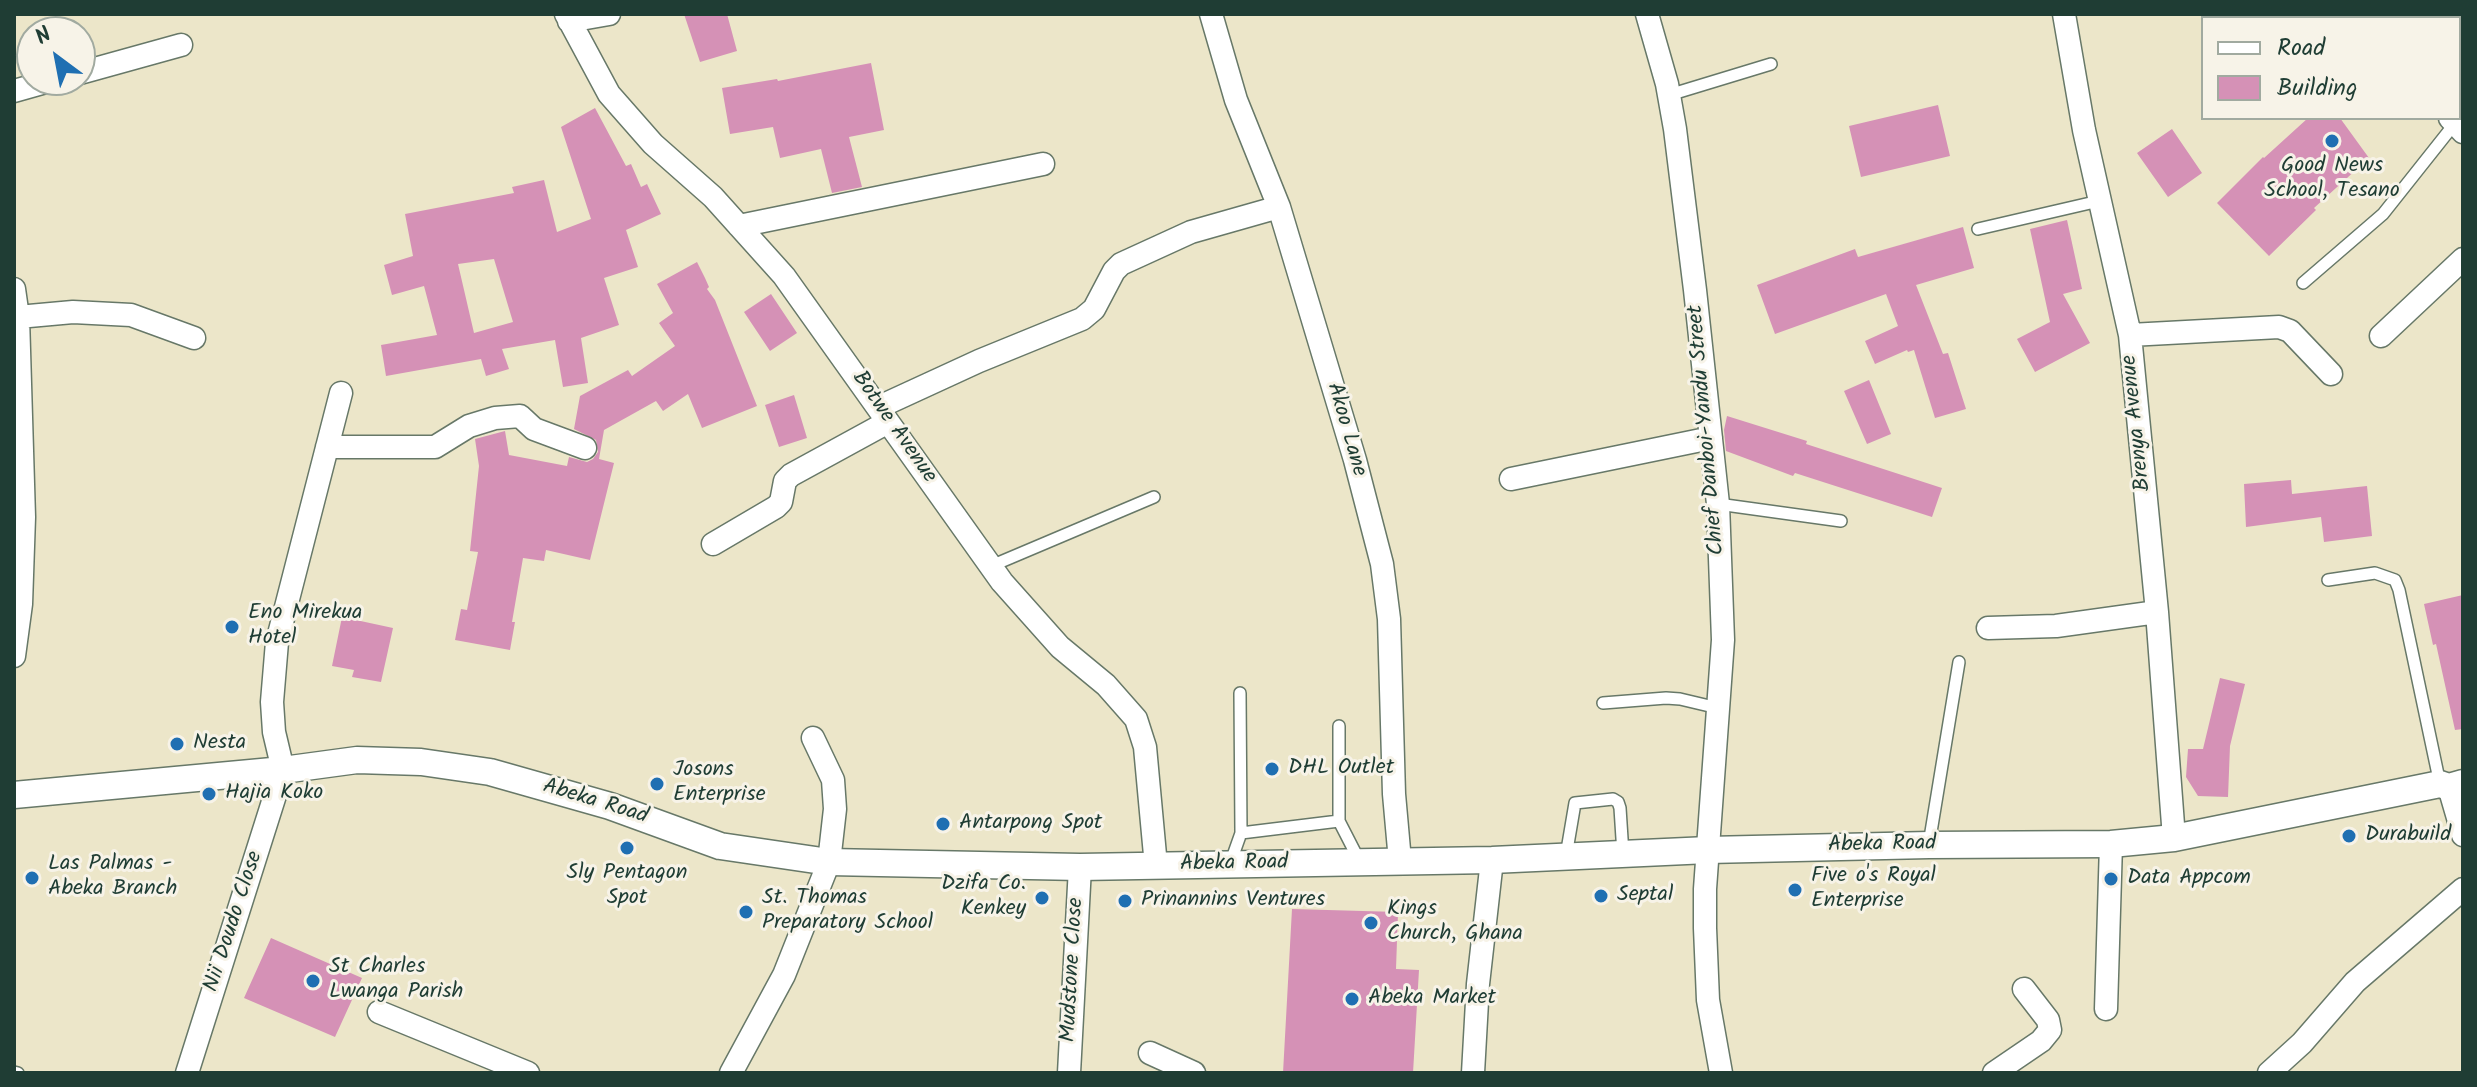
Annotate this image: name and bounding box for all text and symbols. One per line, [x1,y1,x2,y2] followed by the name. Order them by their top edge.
[16,16,96,96] north arrow
[2201,16,2461,120] legend
[29,18,59,55] text: N
[2277,29,2325,68] text: Road
[2277,69,2357,108] text: Building
[2323,132,2341,150] marker: Good News School, Tesano
[2264,154,2400,206] place label: Good News School, Tesano
[1684,304,1732,556] street label: Chief Danboi-Yandu Street
[2118,353,2158,493] street label: Brenya Avenue
[845,367,941,489] street label: Botwe Avenue
[1319,380,1371,480] street label: Akoo Lane
[248,601,362,652] place label: Eno Mirekua Hotel
[223,618,241,636] marker: Eno Mirekua Hotel
[193,731,246,757] place label: Nesta
[168,735,186,753] marker: Nesta
[1288,756,1394,782] place label: DHL Outlet
[673,758,766,810] place label: Josons Enterprise
[1263,760,1281,778] marker: DHL Outlet
[539,775,651,831] street label: Abeka Road
[648,775,666,793] marker: Josons Enterprise
[225,781,323,807] place label: Hajia Koko
[200,785,218,803] marker: Hajia Koko
[959,811,1102,837] place label: Antarpong Spot
[934,815,952,833] marker: Antarpong Spot
[2365,823,2451,849] place label: Durabuild
[2340,827,2358,845] marker: Durabuild
[1828,832,1936,860] street label: Abeka Road
[618,839,636,857] marker: Sly Pentagon Spot
[200,848,270,996] street label: Nii Doudo Close
[1180,851,1288,879] street label: Abeka Road
[48,852,177,904] place label: Las Palmas - Abeka Branch
[567,861,687,912] place label: Sly Pentagon Spot
[1811,864,1936,916] place label: Five o's Royal Enterprise
[2127,866,2251,892] place label: Data Appcom
[23,869,41,887] marker: Las Palmas - Abeka Branch
[2102,870,2120,888] marker: Data Appcom
[941,872,1026,924] place label: Dzifa Co. Kenkey
[1786,881,1804,899] marker: Five o's Royal Enterprise
[1617,883,1673,909] place label: Septal
[762,886,933,938] place label: St. Thomas Preparatory School
[1592,887,1610,905] marker: Septal
[1141,888,1325,914] place label: Prinannins Ventures
[1033,889,1051,907] marker: Dzifa Co. Kenkey
[1116,892,1134,910] marker: Prinannins Ventures
[1057,897,1091,1043] street label: Mudstone Close
[1387,897,1523,948] place label: Kings Church, Ghana
[737,903,755,921] marker: St. Thomas Preparatory School
[1362,914,1380,932] marker: Kings Church, Ghana
[329,955,463,1006] place label: St Charles Lwanga Parish
[304,972,322,990] marker: St Charles Lwanga Parish
[1368,986,1496,1012] place label: Abeka Market
[1343,990,1361,1008] marker: Abeka Market

